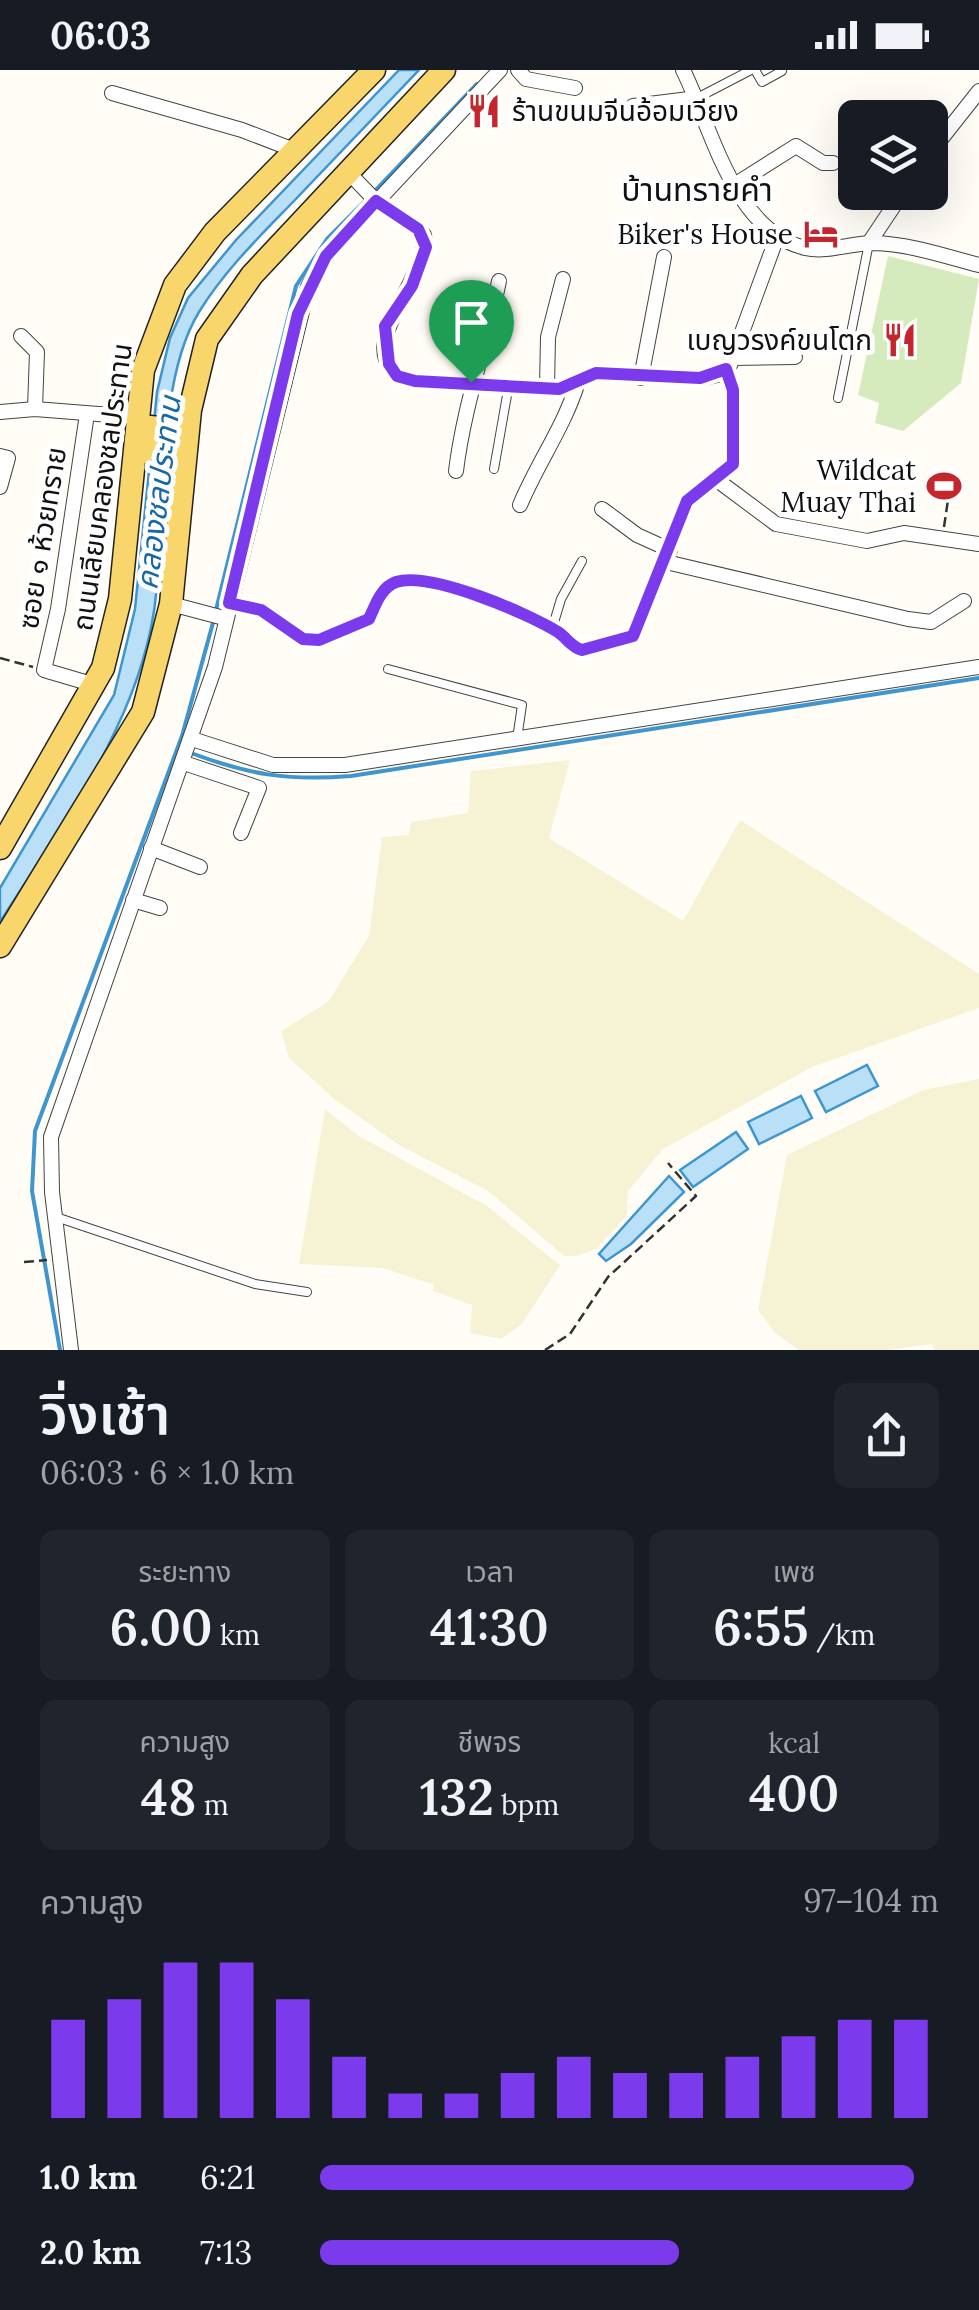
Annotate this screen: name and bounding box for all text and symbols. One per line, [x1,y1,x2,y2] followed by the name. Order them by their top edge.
[50,11,151,59] text: 06:03
[465,92,503,130] restaurant icon: ร้านขนมจีนอ้อมเวียง
[512,93,739,129] place label: ร้านขนมจีนอ้อมเวียง
[838,100,948,210] map controls
[838,100,948,210] button: layers
[621,169,773,210] district label: บ้านทรายคำ
[802,215,840,253] hotel icon: Biker's House
[617,216,793,252] place label: Biker's House
[429,280,514,383] pin
[444,295,499,350] icon: arrive
[881,321,919,359] restaurant icon: เบญวรงค์ขนโตก
[687,322,872,358] place label: เบญวรงค์ขนโตก
[64,341,140,633] street label: ถนนเลียบคลองชลประทาน
[127,393,189,592] water label: คลองชลประทาน
[10,444,74,632] street label: ซอย ๑ ห้วยทราย
[780,452,916,520] place label: Wildcat Muay Thai
[925,467,963,505] sports icon: Wildcat Muay Thai
[40,1379,170,1449] text: วิ่งเช้า
[834,1383,939,1488] button: share
[40,1452,294,1493] text: 06:03 · 6 × 1.0 km
[138,1554,231,1590] text: ระยะทาง
[465,1554,514,1590] text: เวลา
[773,1554,816,1590] text: เพซ
[110,1595,213,1659] text: 6.00
[430,1595,549,1659] text: 41:30
[713,1595,809,1659] text: 6:55
[213,1617,260,1653] text: km
[809,1617,875,1653] text: /km
[140,1724,230,1760] text: ความสูง
[458,1724,521,1760] text: ชีพจร
[768,1725,820,1761] text: kcal
[749,1761,839,1825] text: 400
[141,1765,196,1829] text: 48
[420,1765,494,1829] text: 132
[196,1787,229,1823] text: m
[494,1787,559,1823] text: bpm
[803,1880,939,1921] text: 97–104 m
[40,1882,144,1923] text: ความสูง
[40,2157,137,2198] text: 1.0 km
[200,2157,255,2198] text: 6:21
[40,2232,141,2273] text: 2.0 km
[200,2232,252,2273] text: 7:13

